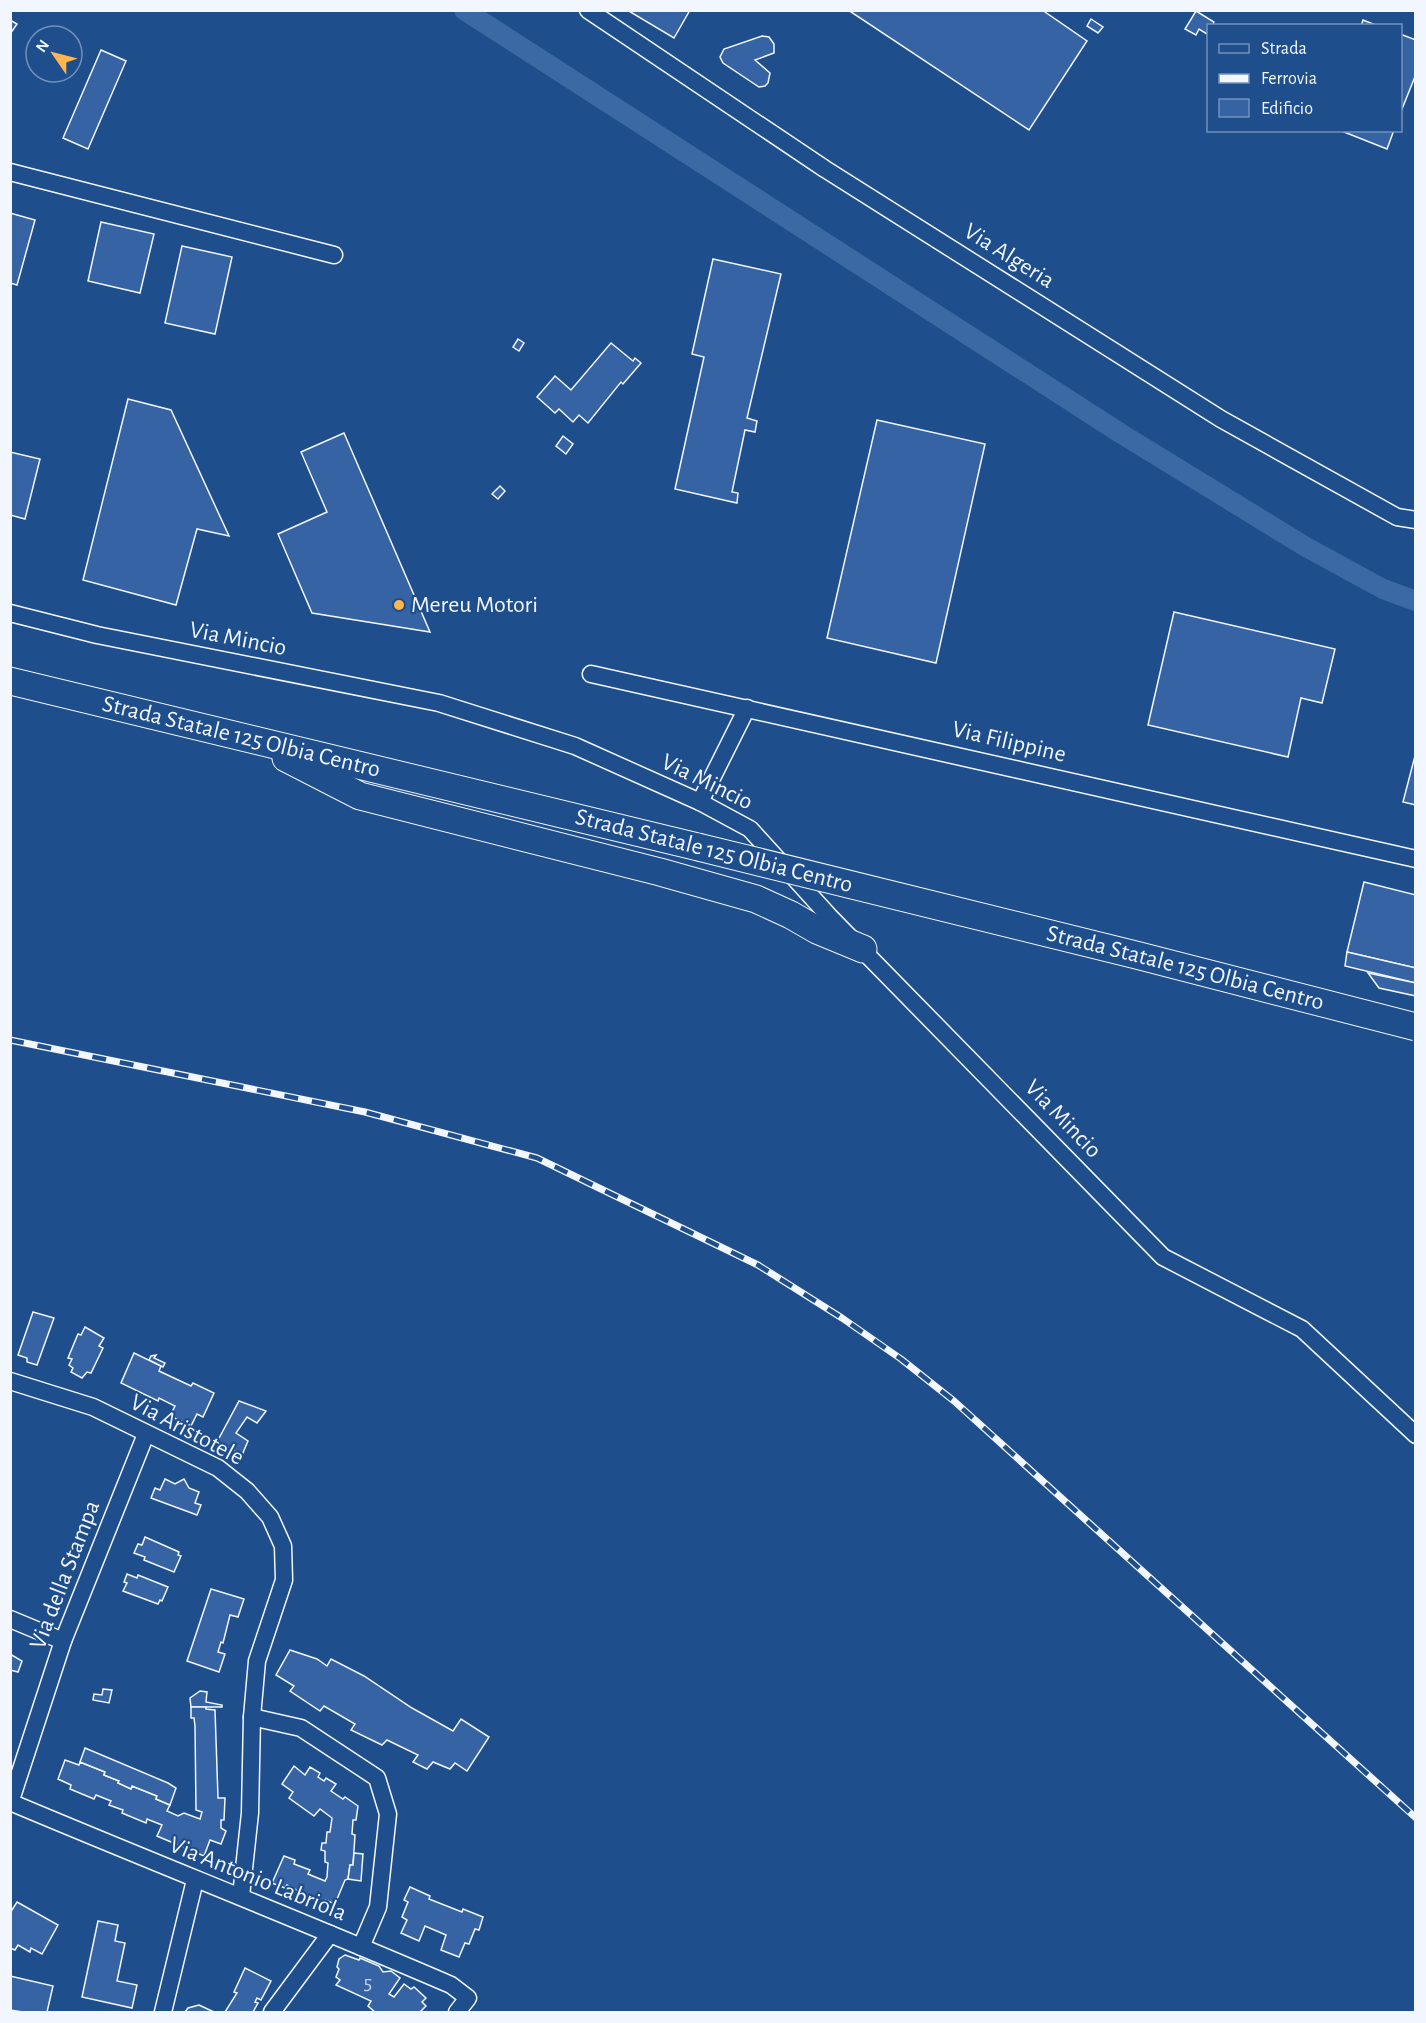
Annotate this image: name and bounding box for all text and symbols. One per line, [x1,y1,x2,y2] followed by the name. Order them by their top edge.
[24,24,84,84] north arrow
[1207,24,1402,132] legend
[33,37,52,55] text: N
[1261,40,1307,58] text: Strada
[1261,70,1317,88] text: Ferrovia
[1261,100,1313,118] text: Edificio
[960,219,1058,293] street label: Via Algeria
[411,593,538,617] place label: Mereu Motori
[392,598,406,612] marker: Mereu Motori
[187,618,289,660] street label: Via Mincio
[100,692,383,782] street label: Strada Statale 125 Olbia Centro
[950,717,1068,767] street label: Via Filippine
[658,750,756,814] street label: Via Mincio
[573,805,855,897] street label: Strada Statale 125 Olbia Centro
[1044,921,1326,1015] street label: Strada Statale 125 Olbia Centro
[1020,1075,1106,1163] street label: Via Mincio
[126,1390,248,1470] street label: Via Aristotele
[26,1497,104,1653] street label: Via della Stampa
[166,1833,350,1925] street label: Via Antonio Labriola
[364,1972,372,1993] house number: 5

